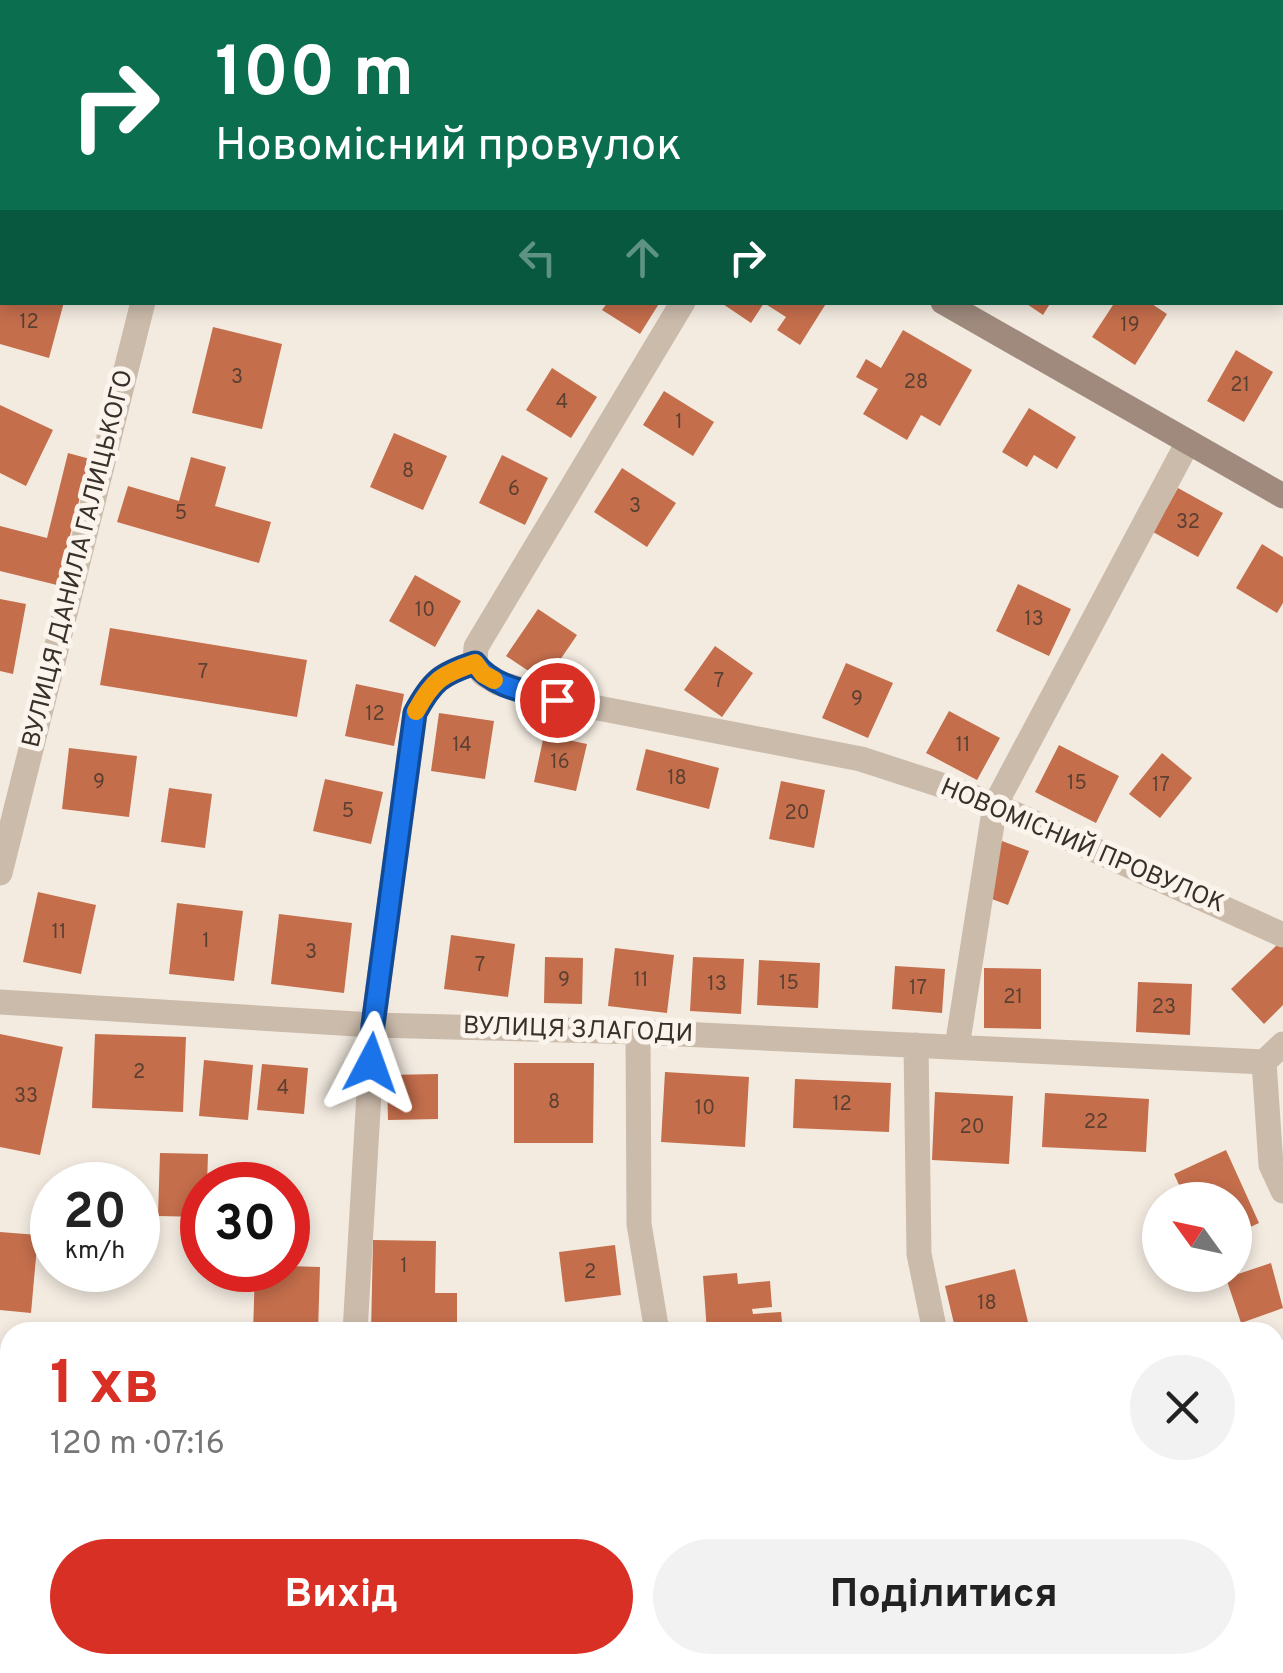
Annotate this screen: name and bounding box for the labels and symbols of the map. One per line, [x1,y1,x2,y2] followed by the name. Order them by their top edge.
[19,310,39,336] house number: 12
[1120,313,1140,339] house number: 19
[231,365,243,391] house number: 3
[17,367,141,751] street label: ВУЛИЦЯ ДАНИЛА ГАЛИЦЬКОГО
[904,370,928,396] house number: 28
[1230,373,1250,399] house number: 21
[556,390,568,416] house number: 4
[675,410,683,436] house number: 1
[402,459,414,485] house number: 8
[508,477,520,503] house number: 6
[629,494,641,520] house number: 3
[175,501,187,527] house number: 5
[1176,510,1200,536] house number: 32
[415,598,435,624] house number: 10
[1024,607,1044,633] house number: 13
[515,658,600,743] pin
[198,660,208,686] house number: 7
[714,669,724,695] house number: 7
[851,687,863,713] house number: 9
[365,702,385,728] house number: 12
[452,733,472,759] house number: 14
[956,733,970,759] house number: 11
[550,750,570,776] house number: 16
[667,766,687,792] house number: 18
[93,770,105,796] house number: 9
[1067,771,1087,797] house number: 15
[935,772,1229,921] street label: НОВОМІСНИЙ ПРОВУЛОК
[1152,773,1170,799] house number: 17
[342,799,354,825] house number: 5
[784,801,810,827] house number: 20
[52,920,66,946] house number: 11
[202,929,210,955] house number: 1
[305,940,317,966] house number: 3
[475,953,485,979] house number: 7
[558,968,570,994] house number: 9
[634,968,648,994] house number: 11
[779,971,799,997] house number: 15
[707,972,727,998] house number: 13
[909,976,927,1002] house number: 17
[1003,985,1023,1011] house number: 21
[1152,995,1176,1021] house number: 23
[319,1011,423,1115] position arrow
[462,1011,694,1051] street label: ВУЛИЦЯ ЗЛАГОДИ
[133,1060,145,1086] house number: 2
[277,1076,289,1102] house number: 4
[14,1084,38,1110] house number: 33
[548,1090,560,1116] house number: 8
[832,1092,852,1118] house number: 12
[695,1096,715,1122] house number: 10
[1084,1110,1108,1136] house number: 22
[959,1115,985,1141] house number: 20
[180,1162,310,1292] speed limit sign: 30
[1142,1182,1252,1292] north arrow
[400,1254,408,1280] house number: 1
[584,1260,596,1286] house number: 2
[977,1291,997,1317] house number: 18

